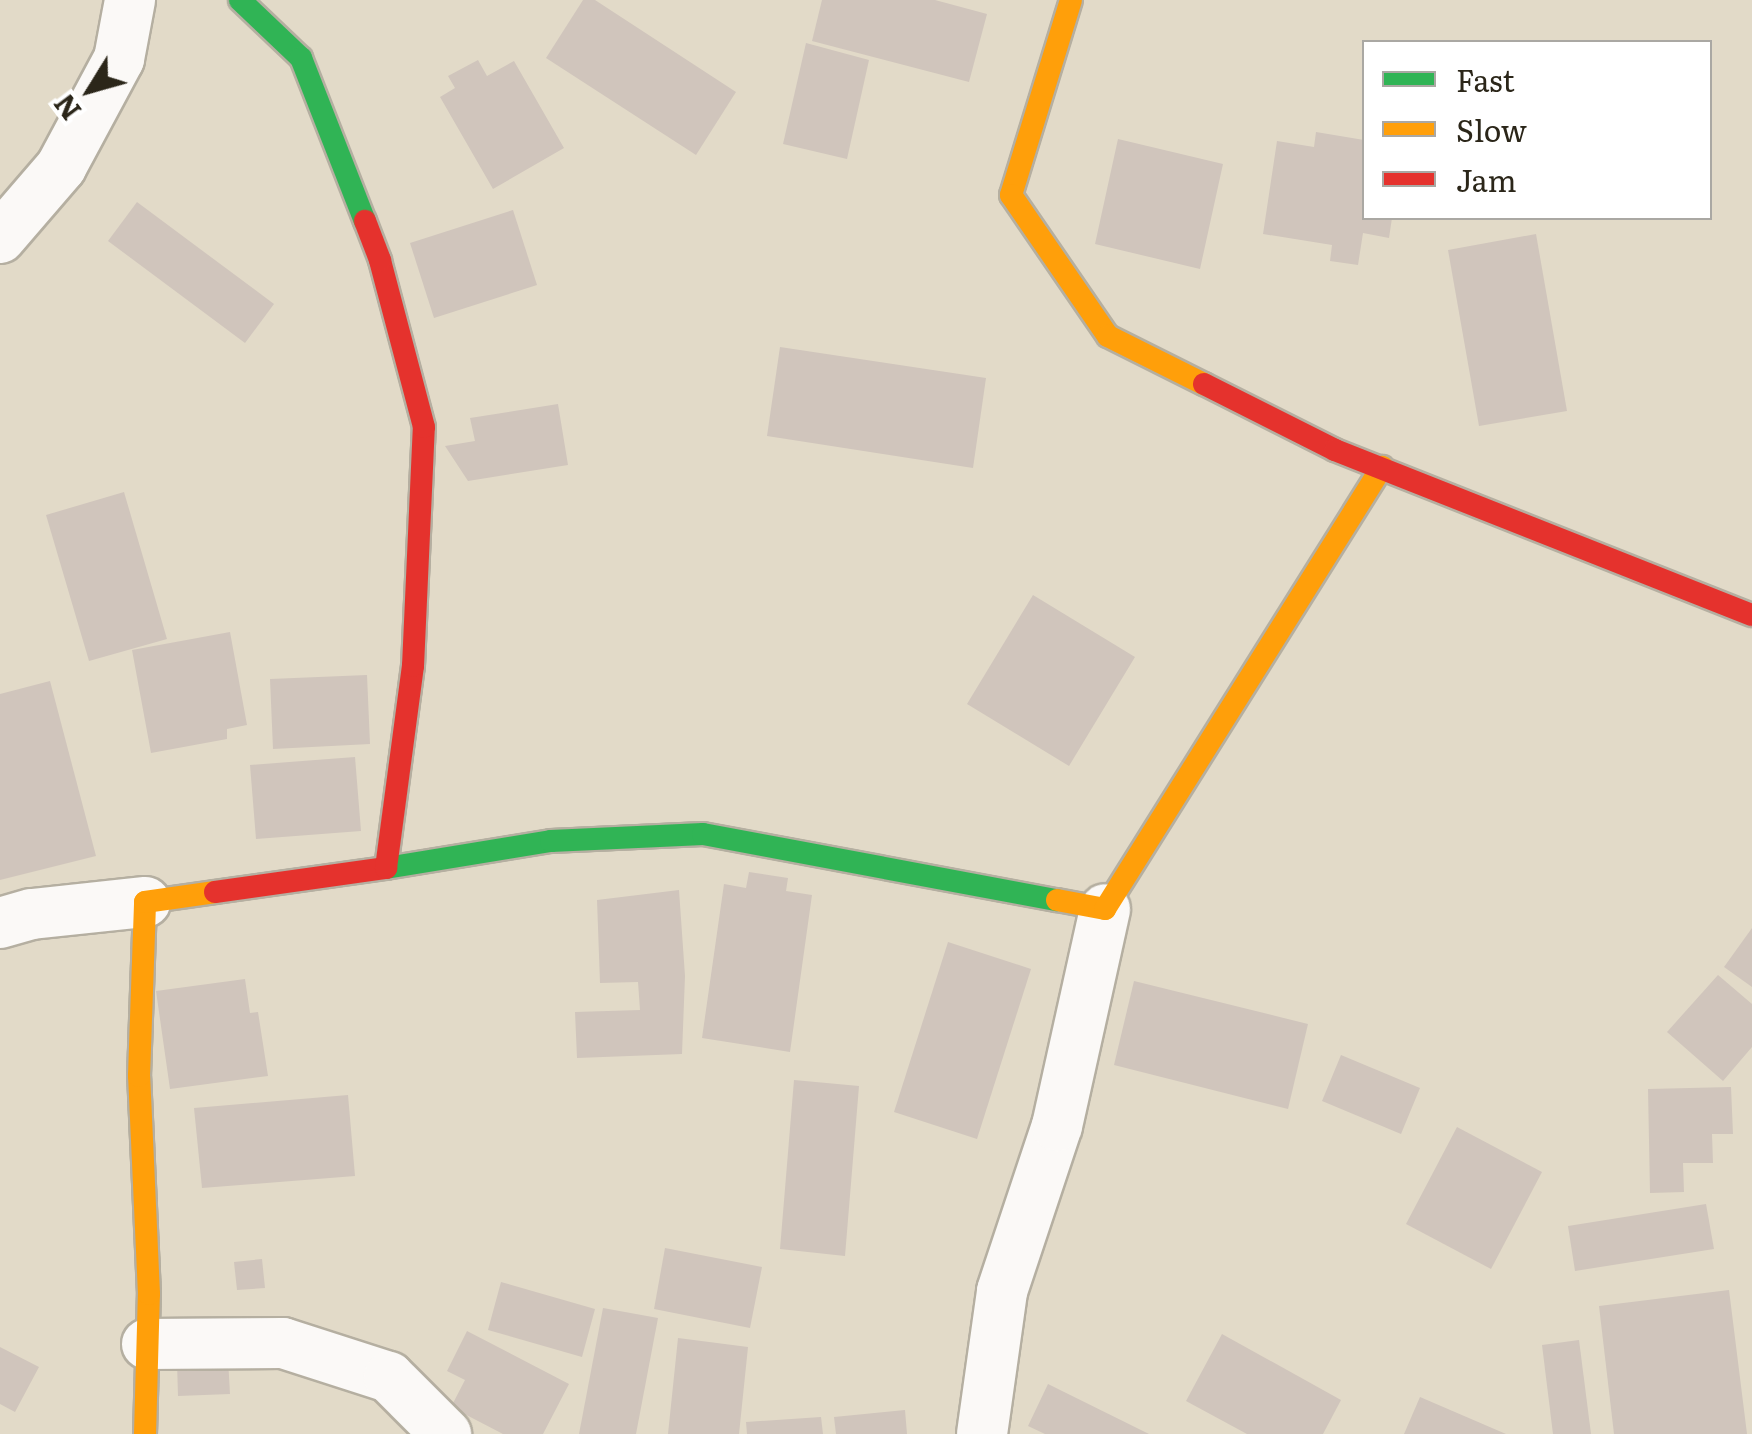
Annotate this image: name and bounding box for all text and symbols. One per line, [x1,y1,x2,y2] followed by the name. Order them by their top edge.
[40,40,140,140] north arrow
[1362,40,1712,220] legend
[1456,57,1515,101] text: Fast
[42,86,90,130] text: N
[1456,107,1527,151] text: Slow
[1456,157,1516,201] text: Jam

